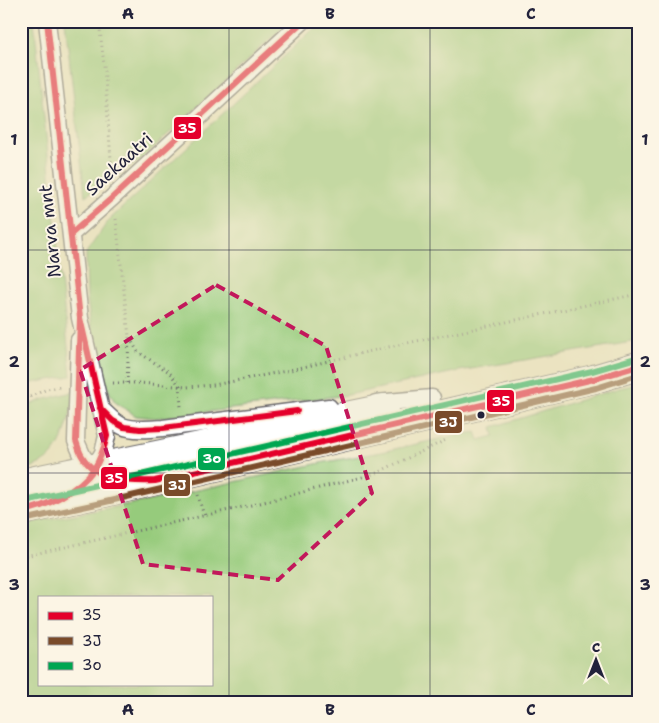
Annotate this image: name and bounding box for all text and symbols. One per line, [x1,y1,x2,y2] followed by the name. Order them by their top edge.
[122,3,134,24] text: A
[325,3,335,24] text: B
[526,3,536,24] text: C
[173,116,202,140] line badge: 35
[178,119,196,137] text: 35
[80,127,158,201] street label: Saekaatri
[10,129,18,150] text: 1
[641,129,649,150] text: 1
[33,183,67,279] street label: Narva mnt
[8,351,20,372] text: 2
[639,351,651,372] text: 2
[486,389,515,413] line badge: 35
[492,392,510,410] text: 35
[434,410,463,434] line badge: 3J
[476,410,486,420] unlabelled marker
[439,413,457,431] text: 3J
[197,447,226,471] line badge: 3o
[203,449,221,467] text: 3o
[100,466,128,490] line badge: 35
[105,469,123,487] text: 35
[163,473,191,497] line badge: 3J
[168,476,186,494] text: 3J
[8,574,20,595] text: 3
[639,574,651,595] text: 3
[38,596,212,686] legend
[82,605,101,625] text: 35
[82,631,102,651] text: 3J
[572,636,622,686] north arrow
[592,638,600,656] text: С
[82,655,102,675] text: 3o
[122,699,134,720] text: A
[325,699,335,720] text: B
[526,699,536,720] text: C

